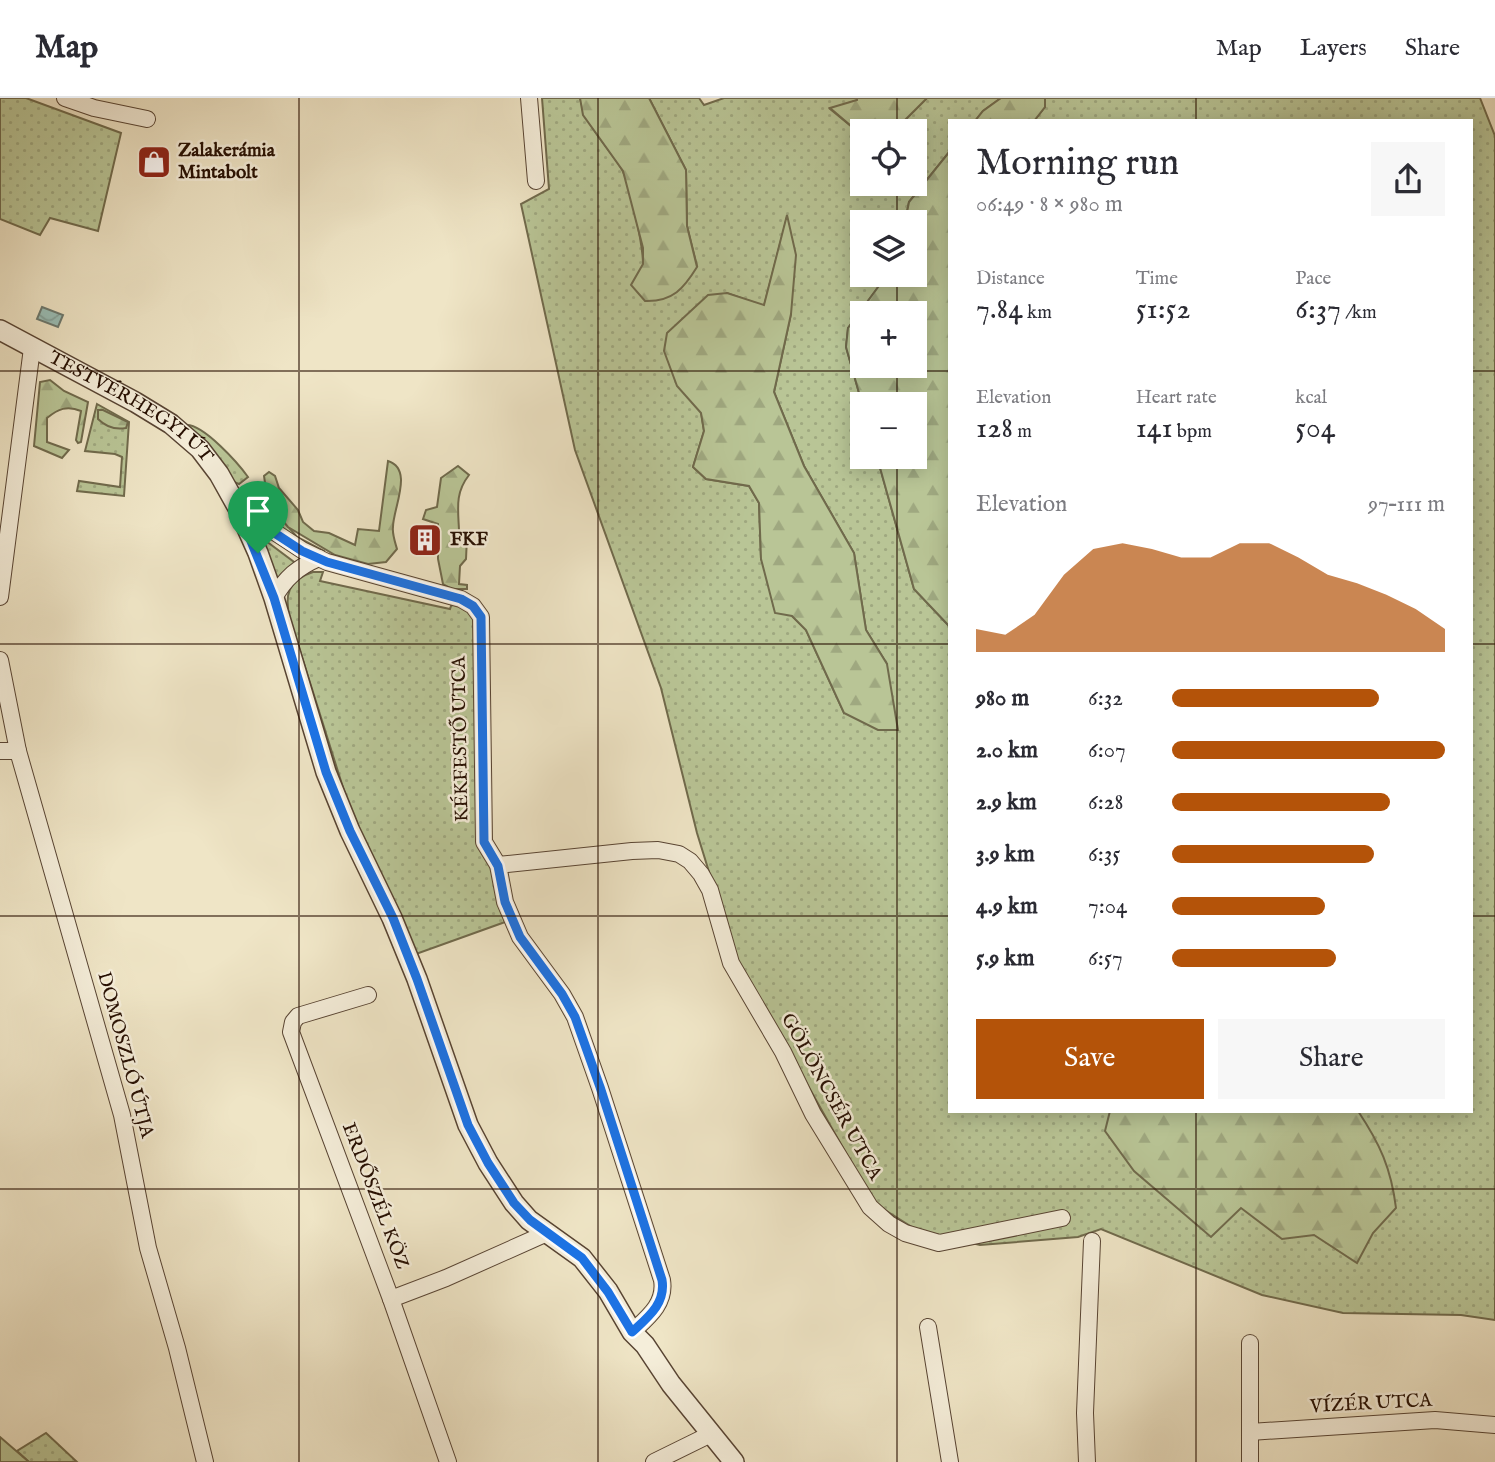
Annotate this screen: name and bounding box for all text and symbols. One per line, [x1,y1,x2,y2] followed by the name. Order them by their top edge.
[35,27,98,69] text: Map
[1216,33,1262,64] text: Map
[1300,33,1367,64] text: Layers
[1405,33,1460,64] text: Share
[850,119,927,469] map controls
[850,119,927,196] button: locate
[178,139,276,185] place label: Zalakerámia Mintabolt
[976,140,1179,188] text: Morning run
[1371,142,1445,216] button: share
[135,143,173,181] shop icon: Zalakerámia Mintabolt
[976,190,1123,219] text: 06:49 · 8 × 980 m
[850,210,927,287] button: layers
[976,267,1045,291] text: Distance
[1136,267,1178,291] text: Time
[1295,267,1331,291] text: Pace
[976,291,1023,329] text: 7.84
[1136,291,1190,329] text: 51:52
[1295,291,1341,329] text: 6:37
[850,301,927,378] button: +
[1023,301,1052,325] text: km
[1341,301,1377,325] text: /km
[44,346,218,468] street label: TESTVÉRHEGYI ÚT
[976,386,1051,410] text: Elevation
[1136,386,1217,410] text: Heart rate
[1295,386,1327,410] text: kcal
[850,392,927,469] button: −
[976,410,1013,448] text: 128
[1136,410,1173,448] text: 141
[1295,410,1336,448] text: 504
[1013,420,1032,444] text: m
[1173,420,1212,444] text: bpm
[228,481,288,553] pin
[976,490,1067,519] text: Elevation
[1368,490,1445,519] text: 97–111 m
[239,492,277,530] icon: arrive
[406,521,444,559] building icon: FKF
[450,528,489,552] place label: FKF
[447,655,474,822] street label: KÉKFESTŐ UTCA
[976,684,1029,713] text: 980 m
[1088,684,1123,713] text: 6:32
[976,736,1038,765] text: 2.0 km
[1088,736,1126,765] text: 6:07
[976,788,1037,817] text: 2.9 km
[1088,788,1124,817] text: 6:28
[976,840,1035,869] text: 3.9 km
[1088,840,1121,869] text: 6:35
[976,892,1038,921] text: 4.9 km
[1088,892,1127,921] text: 7:04
[976,944,1034,973] text: 5.9 km
[1088,944,1123,973] text: 6:57
[91,969,160,1142] street label: DOMOSZLÓ ÚTJA
[775,1009,888,1186] street label: GÖLÖNCSÉR UTCA
[976,1019,1204,1099] button: Save
[1218,1019,1445,1099] button: Share
[336,1119,415,1273] street label: ERDŐSZÉL KÖZ
[1308,1388,1434,1419] street label: VÍZÉR UTCA

